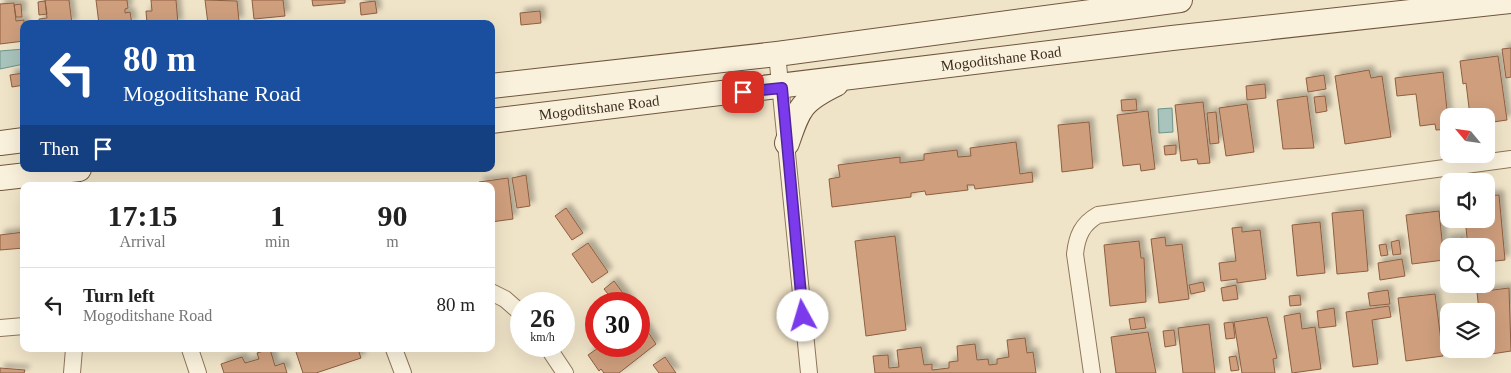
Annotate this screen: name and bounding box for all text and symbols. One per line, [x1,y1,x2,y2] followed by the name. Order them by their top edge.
[40,40,105,105] icon: left
[123,40,196,79] text: 80 m
[940,43,1063,74] street label: Mogoditshane Road
[722,71,764,113] pin
[729,78,757,106] icon: arrive
[123,81,301,106] text: Mogoditshane Road
[538,92,661,123] street label: Mogoditshane Road
[1440,108,1495,162] north arrow
[1440,108,1495,358] map controls
[89,135,117,163] icon: arrive
[40,138,79,159] text: Then
[1440,173,1495,228] button: sound
[108,199,178,232] text: 17:15
[270,199,285,232] text: 1
[377,199,407,232] text: 90
[119,233,166,250] text: Arrival
[265,233,290,250] text: min
[386,233,399,250] text: m
[1440,238,1495,293] button: search
[83,285,155,306] text: Turn left
[776,289,828,341] position arrow
[40,291,68,319] icon: left
[585,292,650,357] speed limit sign: 30
[436,294,475,315] text: 80 m
[1440,303,1495,358] button: layers
[530,305,555,332] text: 26
[83,307,212,324] text: Mogoditshane Road
[530,330,555,344] text: km/h

